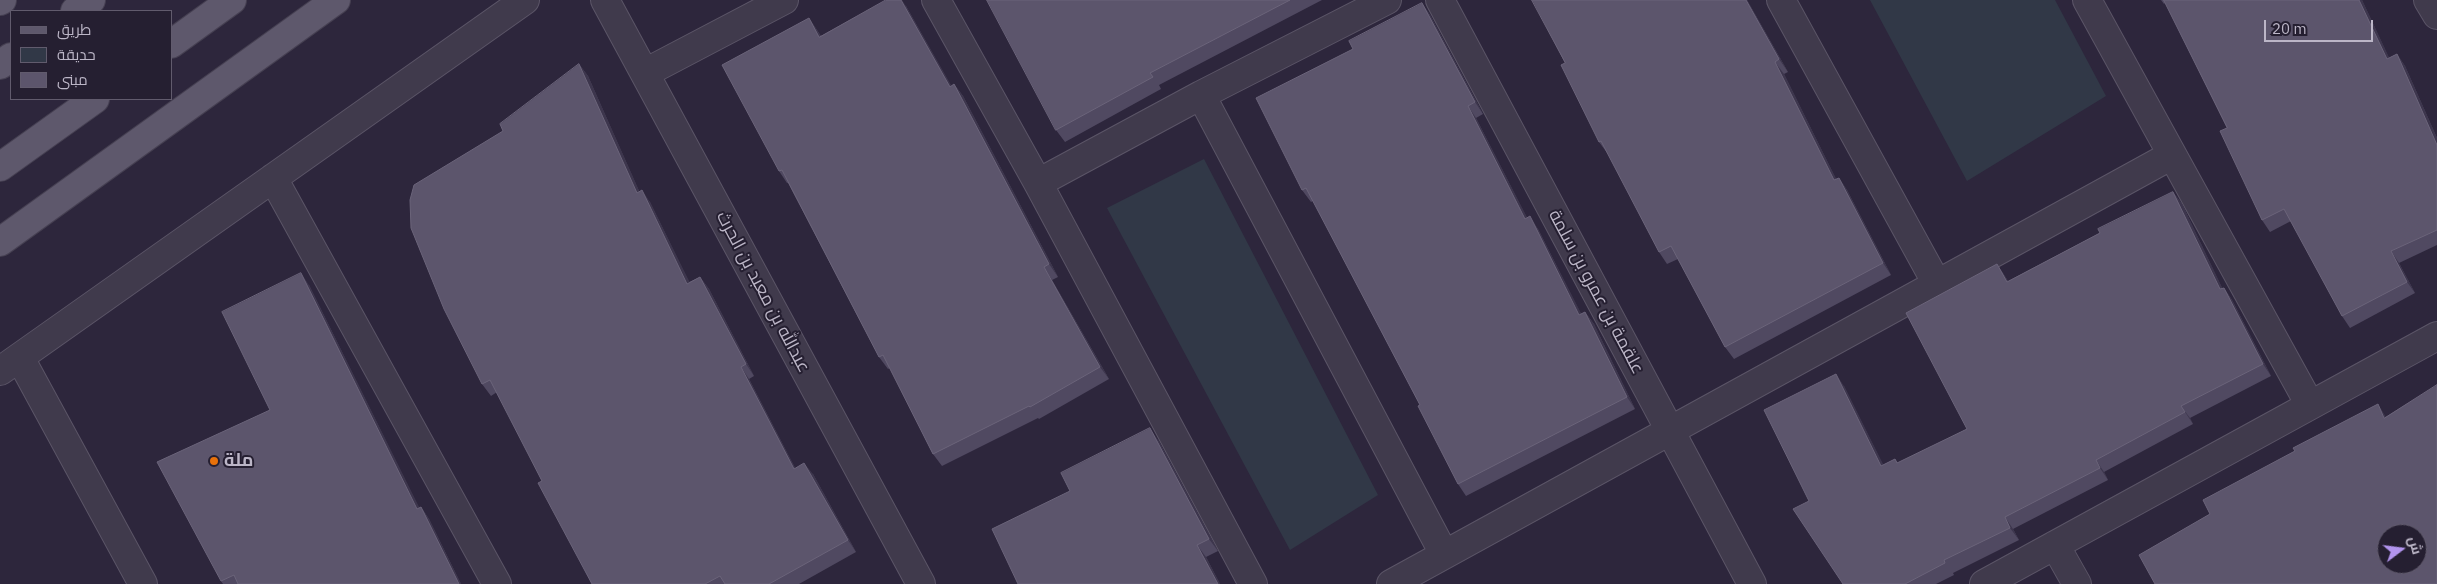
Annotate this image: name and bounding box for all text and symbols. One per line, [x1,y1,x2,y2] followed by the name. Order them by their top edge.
[10,10,172,100] legend
[2267,10,2376,42] scale bar
[2272,19,2307,38] text: 20 m
[57,20,91,39] text: طريق
[57,45,96,64] text: حديقة
[57,70,88,89] text: مبنى
[1544,206,1648,378] street label: علقمة بن عمرو بن سلمة
[711,208,815,376] street label: عبدالله بن معبد بن الحرث
[224,450,253,472] place label: ملة
[208,455,220,467] marker: ملة
[2377,524,2427,574] north arrow
[2405,534,2427,556] text: ش

